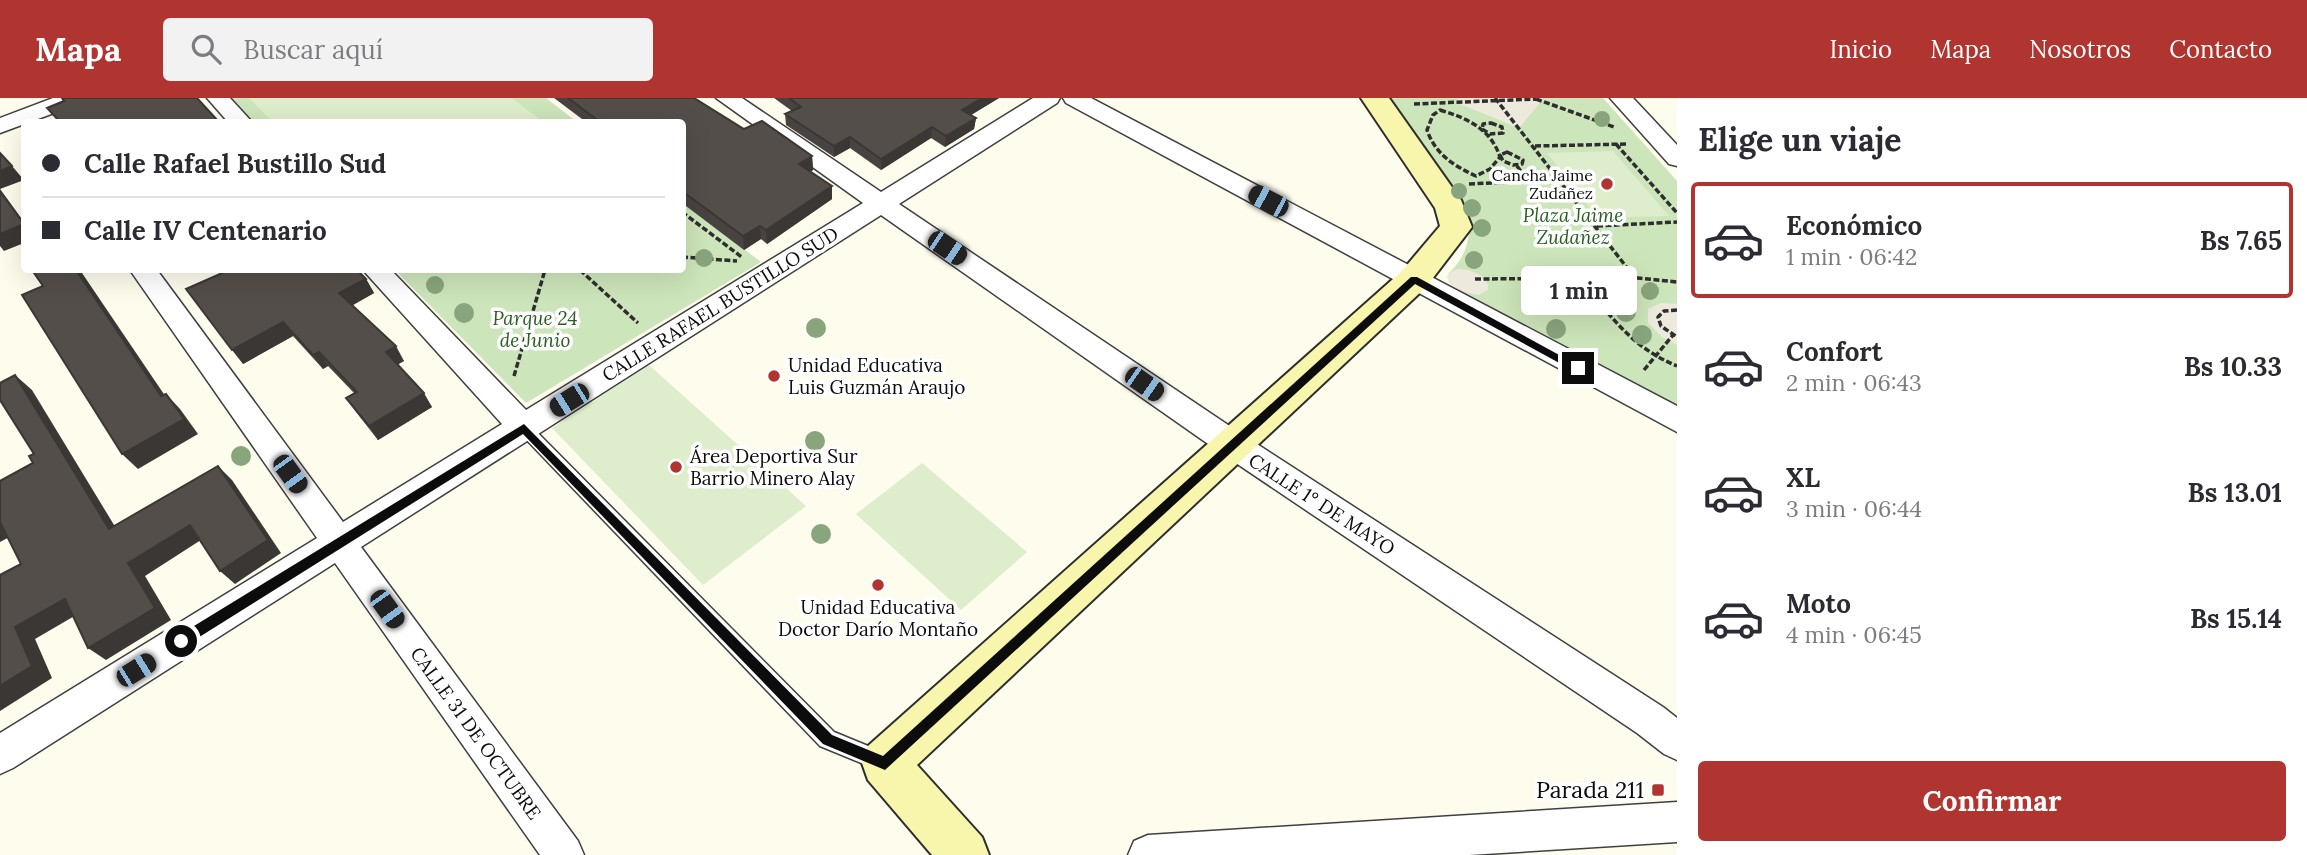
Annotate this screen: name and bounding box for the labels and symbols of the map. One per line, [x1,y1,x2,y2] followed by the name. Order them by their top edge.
[1492,165,1593,203] place label: Cancha Jaime Zudañez
[1599,176,1615,192] marker: Cancha Jaime Zudañez
[1245,182,1292,220] car
[1523,203,1623,249] park label: Plaza Jaime Zudañez
[597,221,843,387] street label: CALLE RAFAEL BUSTILLO SUD
[924,228,971,268] car
[1520,266,1636,316] callout: 1 min
[492,306,578,352] park label: Parque 24 de Junio
[1562,352,1594,384] route end
[788,353,965,399] place label: Unidad Educativa Luis Guzmán Araujo
[1121,363,1168,405] car
[766,368,782,384] marker: Unidad Educativa Luis Guzmán Araujo
[546,380,593,420] car
[689,444,858,490] place label: Área Deportiva Sur Barrio Minero Alay
[1244,448,1400,560] street label: CALLE 1° DE MAYO
[270,451,311,497] car
[668,459,684,475] marker: Área Deportiva Sur Barrio Minero Alay
[870,577,886,593] marker: Unidad Educativa Doctor Darío Montaño
[367,586,408,632] car
[778,595,978,641] place label: Unidad Educativa Doctor Darío Montaño
[165,625,197,657] route start
[405,642,547,824] street label: CALLE 31 DE OCTUBRE
[113,650,160,690] car
[1536,775,1644,804] place label: Parada 211
[1650,782,1666,798] marker: Parada 211

